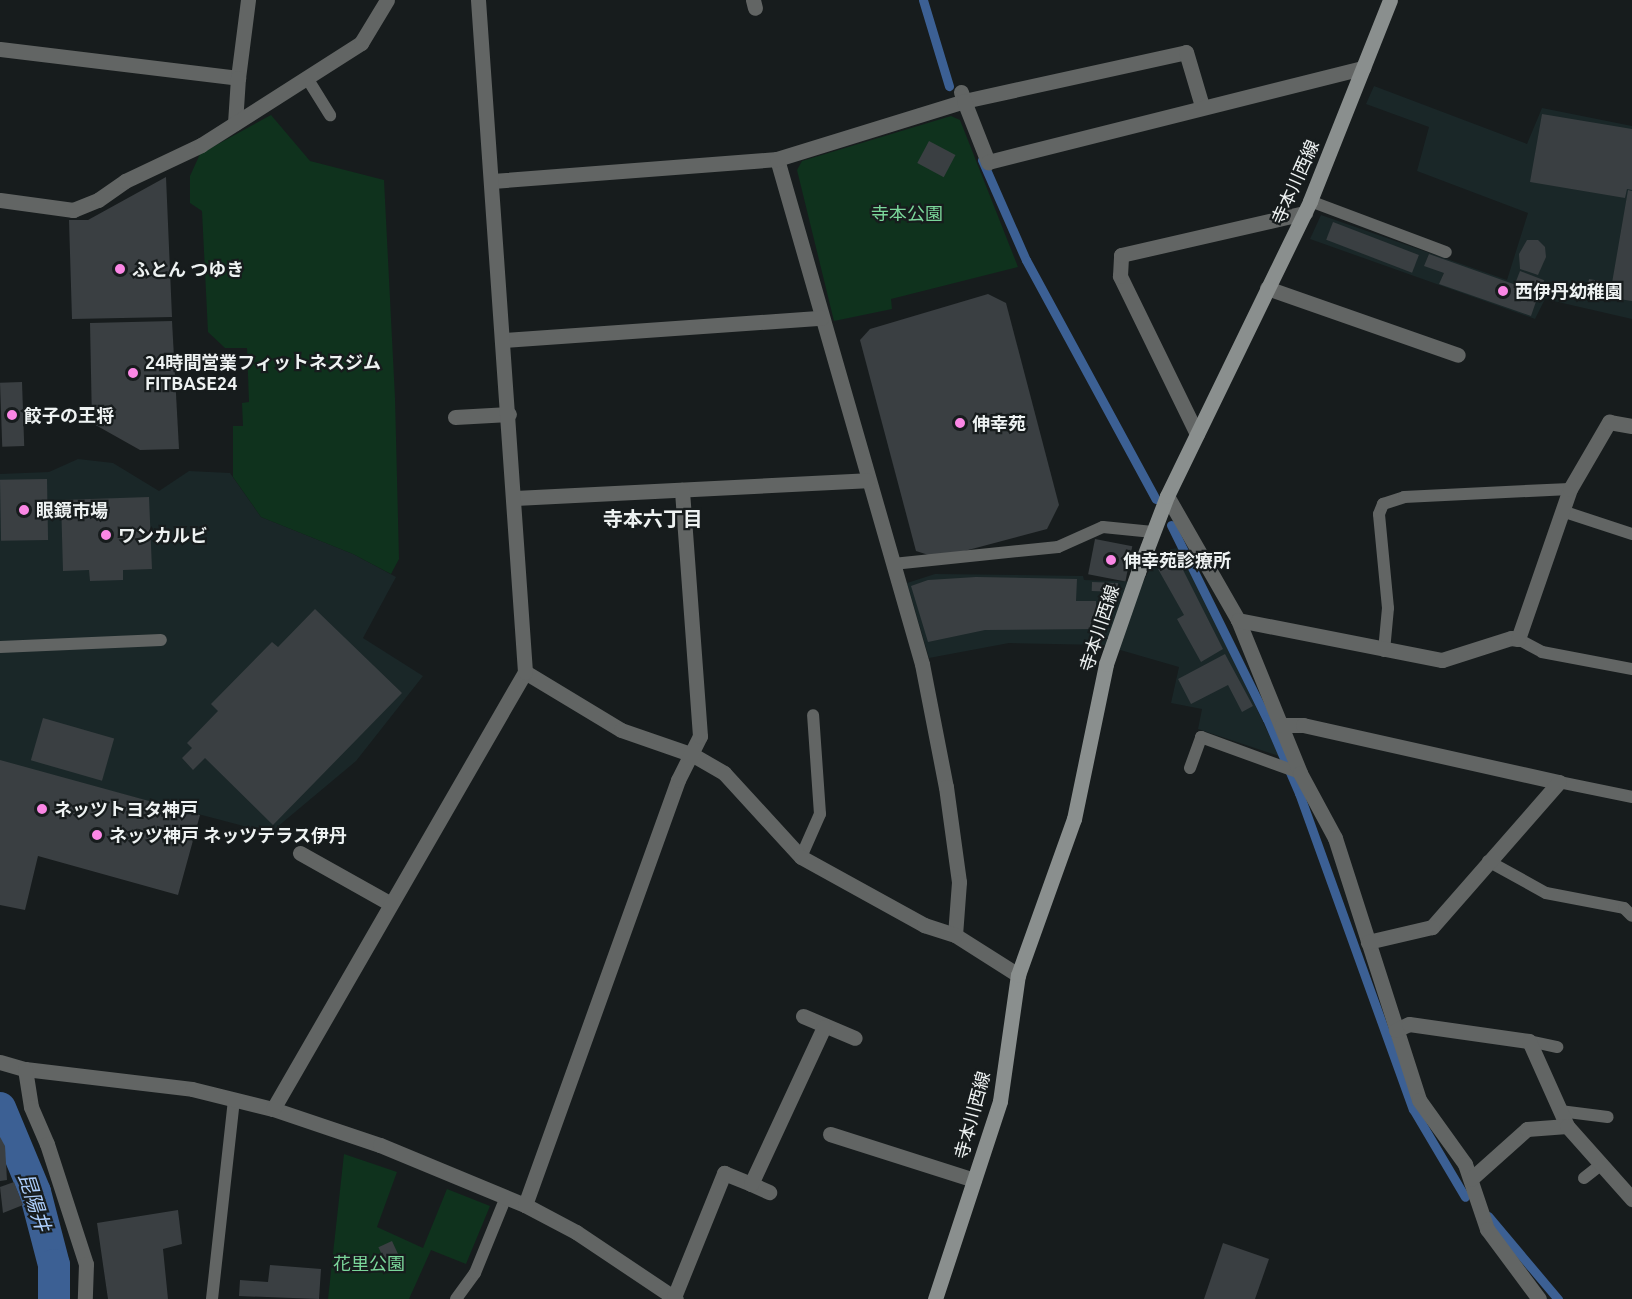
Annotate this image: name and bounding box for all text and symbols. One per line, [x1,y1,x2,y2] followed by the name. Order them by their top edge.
[1267,136,1323,228] street label: 寺本川西線
[871,202,943,224] park label: 寺本公園
[132,258,244,280] place label: ふとん つゆき
[113,262,127,276] marker: ふとん つゆき
[1515,280,1623,302] place label: 西伊丹幼稚園
[1496,284,1510,298] marker: 西伊丹幼稚園
[145,352,381,394] place label: 24時間営業フィットネスジム FITBASE24
[126,366,140,380] marker: 24時間営業フィットネスジム FITBASE24
[24,404,114,426] place label: 餃子の王将
[5,408,19,422] marker: 餃子の王将
[972,412,1026,434] place label: 伸幸苑
[953,416,967,430] marker: 伸幸苑
[36,499,108,521] place label: 眼鏡市場
[17,503,31,517] marker: 眼鏡市場
[603,506,703,530] district label: 寺本六丁目
[118,524,208,546] place label: ワンカルビ
[99,528,113,542] marker: ワンカルビ
[1123,549,1231,571] place label: 伸幸苑診療所
[1104,553,1118,567] marker: 伸幸苑診療所
[1075,582,1123,674] street label: 寺本川西線
[54,798,198,820] place label: ネッツトヨタ神戸
[35,802,49,816] marker: ネッツトヨタ神戸
[109,824,347,846] place label: ネッツ神戸 ネッツテラス伊丹
[90,828,104,842] marker: ネッツ神戸 ネッツテラス伊丹
[950,1069,994,1161] street label: 寺本川西線
[14,1170,56,1234] water label: 昆陽井
[333,1252,405,1274] park label: 花里公園

